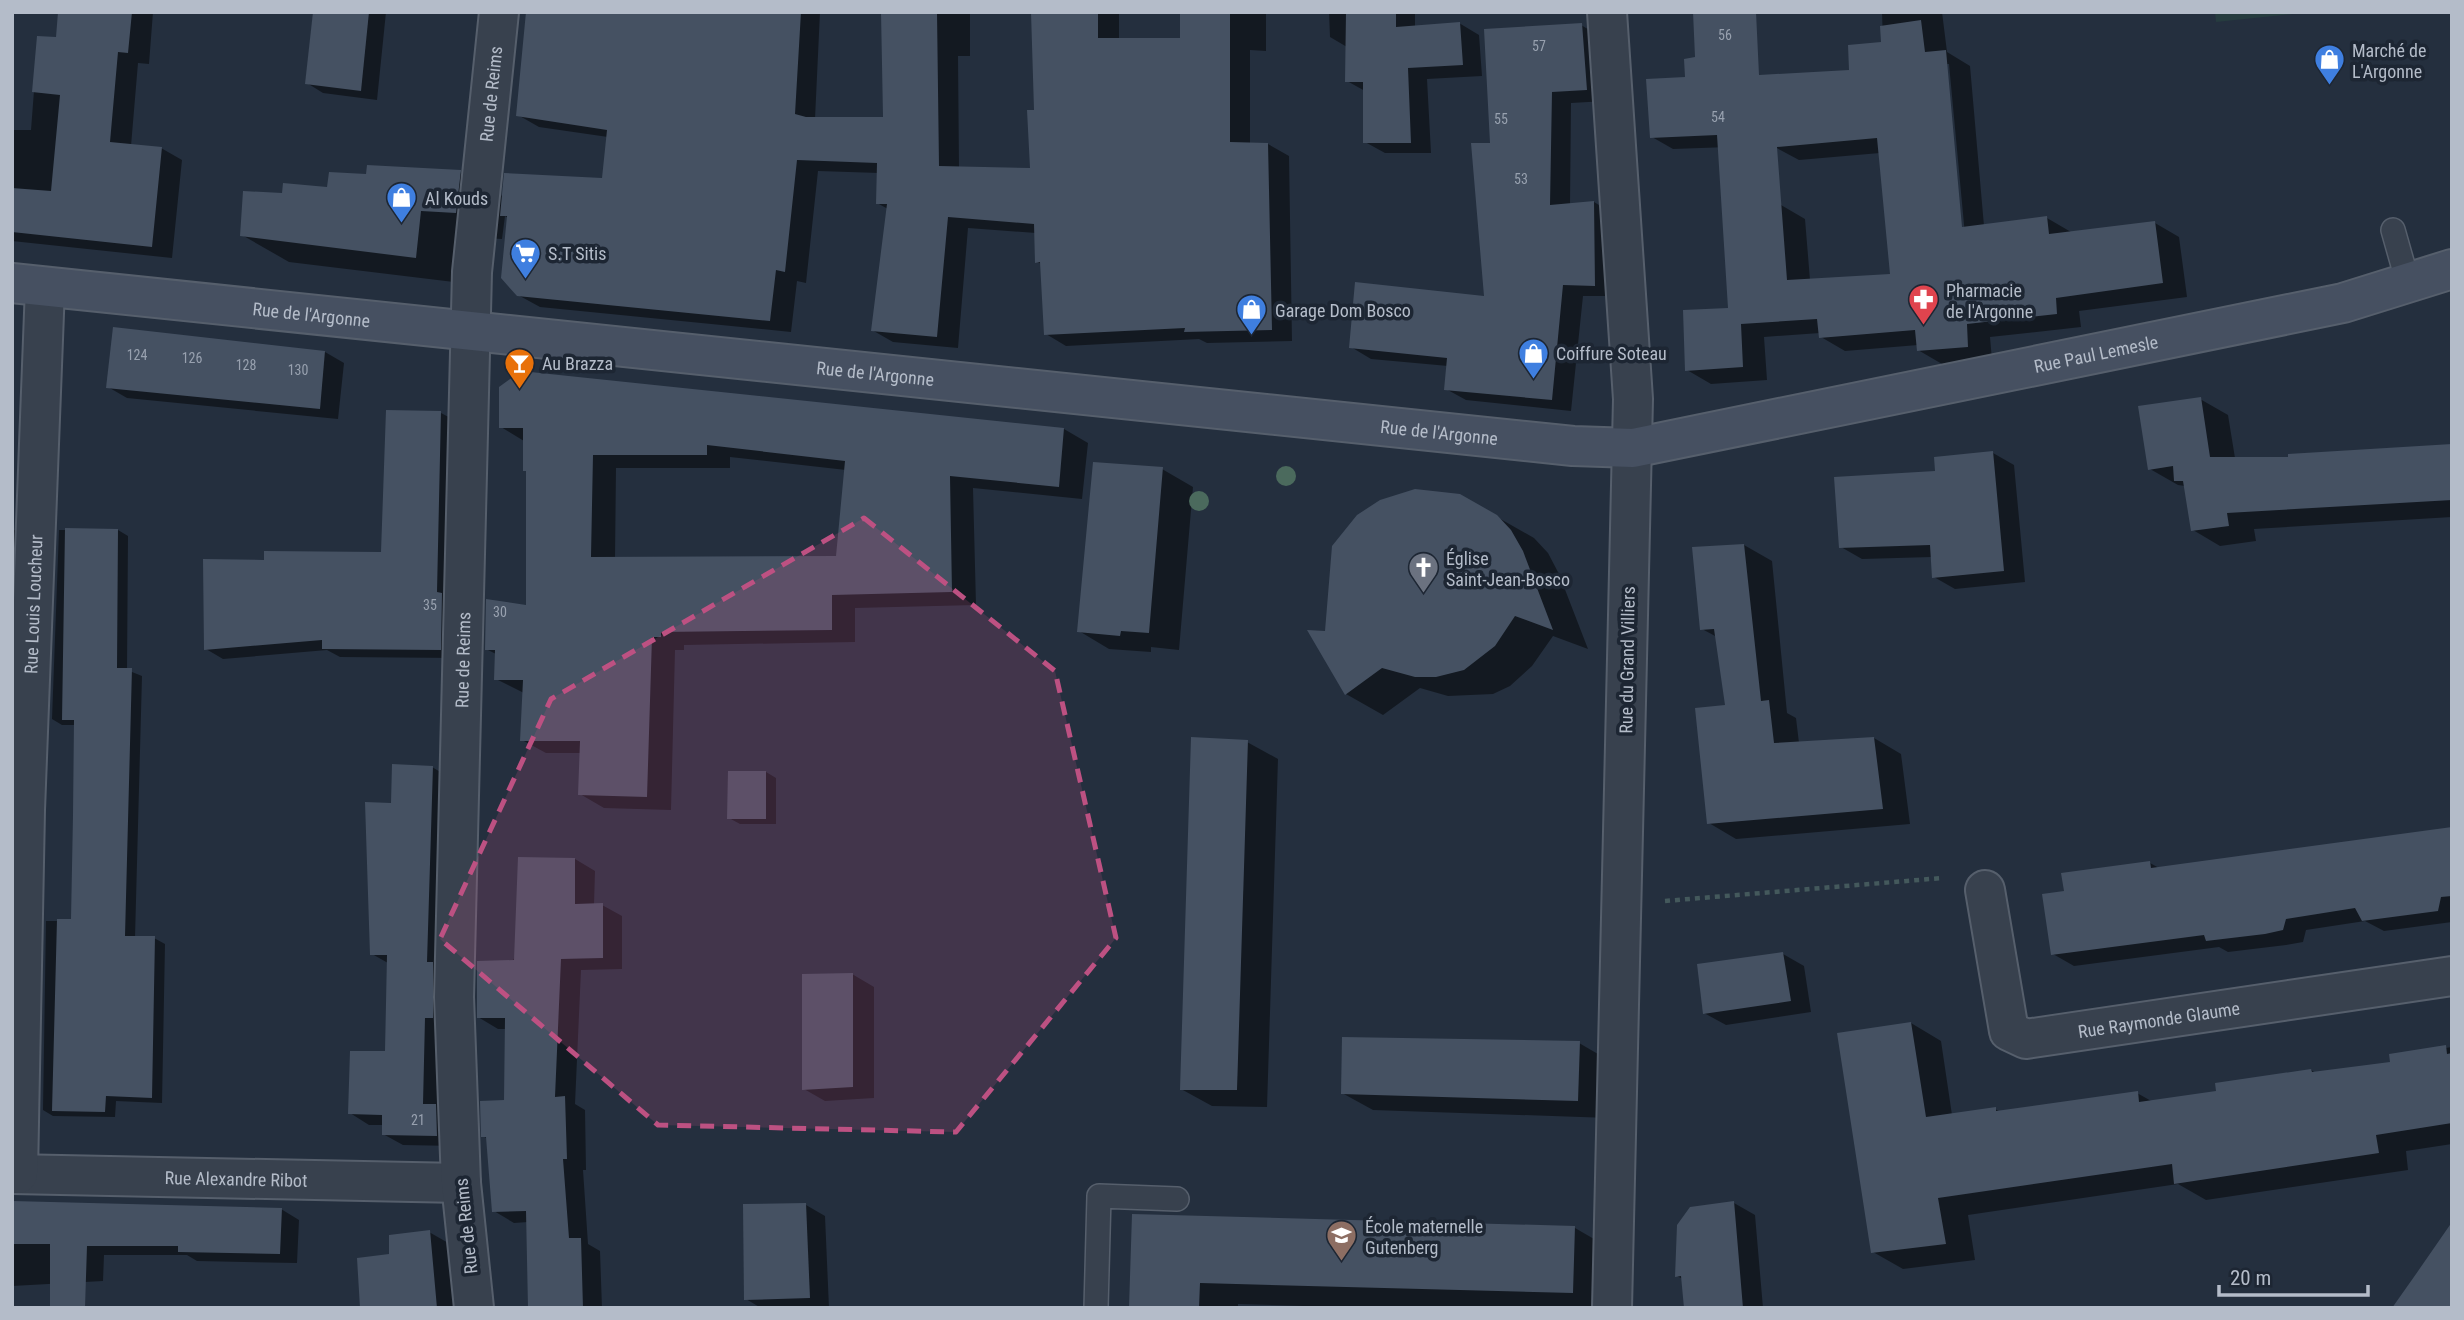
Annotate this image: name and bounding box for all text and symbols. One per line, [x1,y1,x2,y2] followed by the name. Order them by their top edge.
[1718,27,1732,43] house number: 56
[1532,38,1546,54] house number: 57
[2352,40,2426,82] place label: Marché de L'Argonne
[2312,43,2346,87] shop icon: Marché de L'Argonne
[475,45,506,143] street label: Rue de Reims
[1711,109,1725,125] house number: 54
[1494,111,1508,127] house number: 55
[1514,171,1528,187] house number: 53
[385,181,419,225] shop icon: Al Kouds
[425,188,488,209] place label: Al Kouds
[508,236,542,280] supermarket icon: S.T Sitis
[548,243,606,264] place label: S.T Sitis
[1946,280,2033,322] place label: Pharmacie de l'Argonne
[1906,283,1940,327] pharmacy icon: Pharmacie de l'Argonne
[1235,293,1269,337] shop icon: Garage Dom Bosco
[252,298,371,331] street label: Rue de l'Argonne
[1275,300,1411,321] place label: Garage Dom Bosco
[2032,331,2160,376] street label: Rue Paul Lemesle
[1516,336,1550,380] shop icon: Coiffure Soteau
[1556,343,1667,364] place label: Coiffure Soteau
[502,346,536,390] bar icon: Au Brazza
[127,347,147,363] house number: 124
[182,350,202,366] house number: 126
[542,353,613,374] place label: Au Brazza
[236,357,256,373] house number: 128
[815,357,935,390] street label: Rue de l'Argonne
[288,362,308,378] house number: 130
[1379,415,1499,449] street label: Rue de l'Argonne
[20,534,46,674] street label: Rue Louis Loucheur
[1446,548,1570,590] place label: Église Saint-Jean-Bosco
[1406,551,1440,595] church icon: Église Saint-Jean-Bosco
[1615,586,1639,734] street label: Rue du Grand Villiers
[423,597,437,613] house number: 35
[493,604,507,620] house number: 30
[451,612,474,708] street label: Rue de Reims
[2076,997,2241,1042] street label: Rue Raymonde Glaume
[411,1112,425,1128] house number: 21
[164,1167,308,1190] street label: Rue Alexandre Ribot
[451,1177,481,1275] street label: Rue de Reims
[1365,1216,1483,1258] place label: École maternelle Gutenberg
[1325,1219,1359,1263] school or university icon: École maternelle Gutenberg
[2219,1254,2368,1298] scale bar
[2230,1266,2271,1290] text: 20 m

